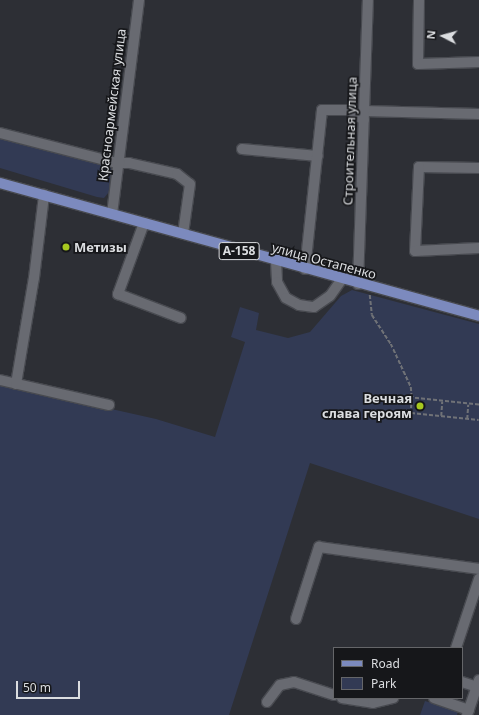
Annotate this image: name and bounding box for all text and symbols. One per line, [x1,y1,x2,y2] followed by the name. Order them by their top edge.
[423,16,463,56] north arrow
[95,28,129,182] street label: Красноармейская улица
[423,29,438,40] text: N
[340,76,360,206] street label: Строительная улица
[74,239,127,255] place label: Метизы
[270,240,378,282] street label: улица Остапенко
[218,241,260,261] road number: А-158
[61,242,71,252] marker: Метизы
[322,391,412,422] place label: Вечная слава героям
[415,401,425,411] marker: Вечная слава героям
[333,647,463,699] legend
[371,655,400,672] text: Road
[18,673,82,699] scale bar
[371,675,396,692] text: Park
[23,679,51,696] text: 50 m

